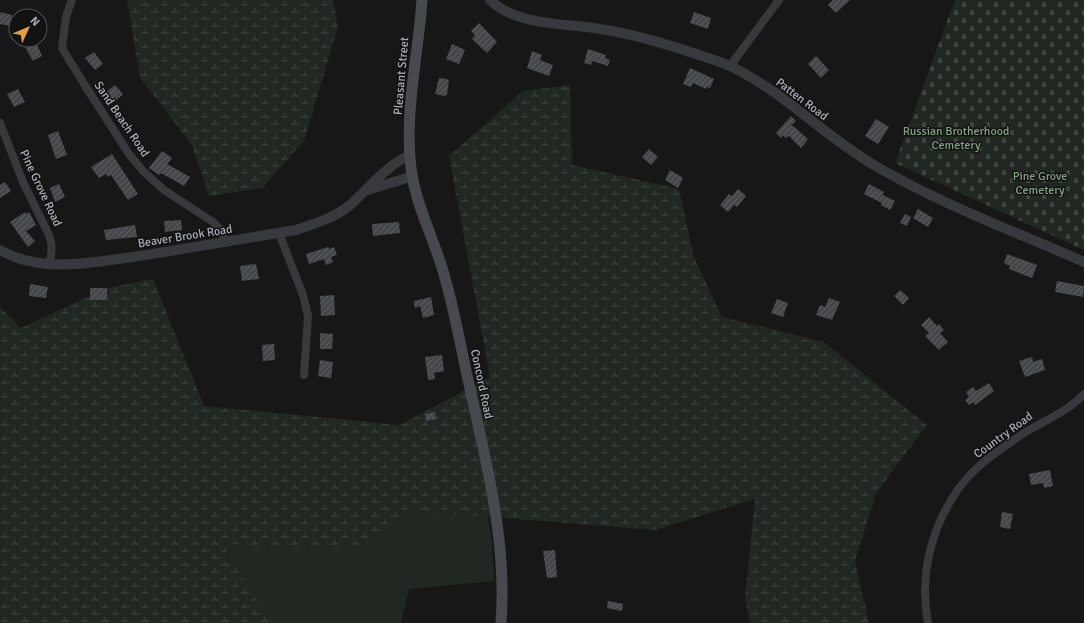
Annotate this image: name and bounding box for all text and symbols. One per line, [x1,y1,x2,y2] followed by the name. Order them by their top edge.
[8,8,48,48] north arrow
[27,14,42,29] text: N
[391,36,412,116] street label: Pleasant Street
[773,75,831,124] street label: Patten Road
[91,79,152,160] street label: Sand Beach Road
[903,124,1009,153] park label: Russian Brotherhood Cemetery
[16,147,65,229] street label: Pine Grove Road
[1013,169,1067,198] park label: Pine Grove Cemetery
[137,222,233,251] street label: Beaver Brook Road
[467,348,496,420] street label: Concord Road
[971,409,1036,462] street label: Country Road

